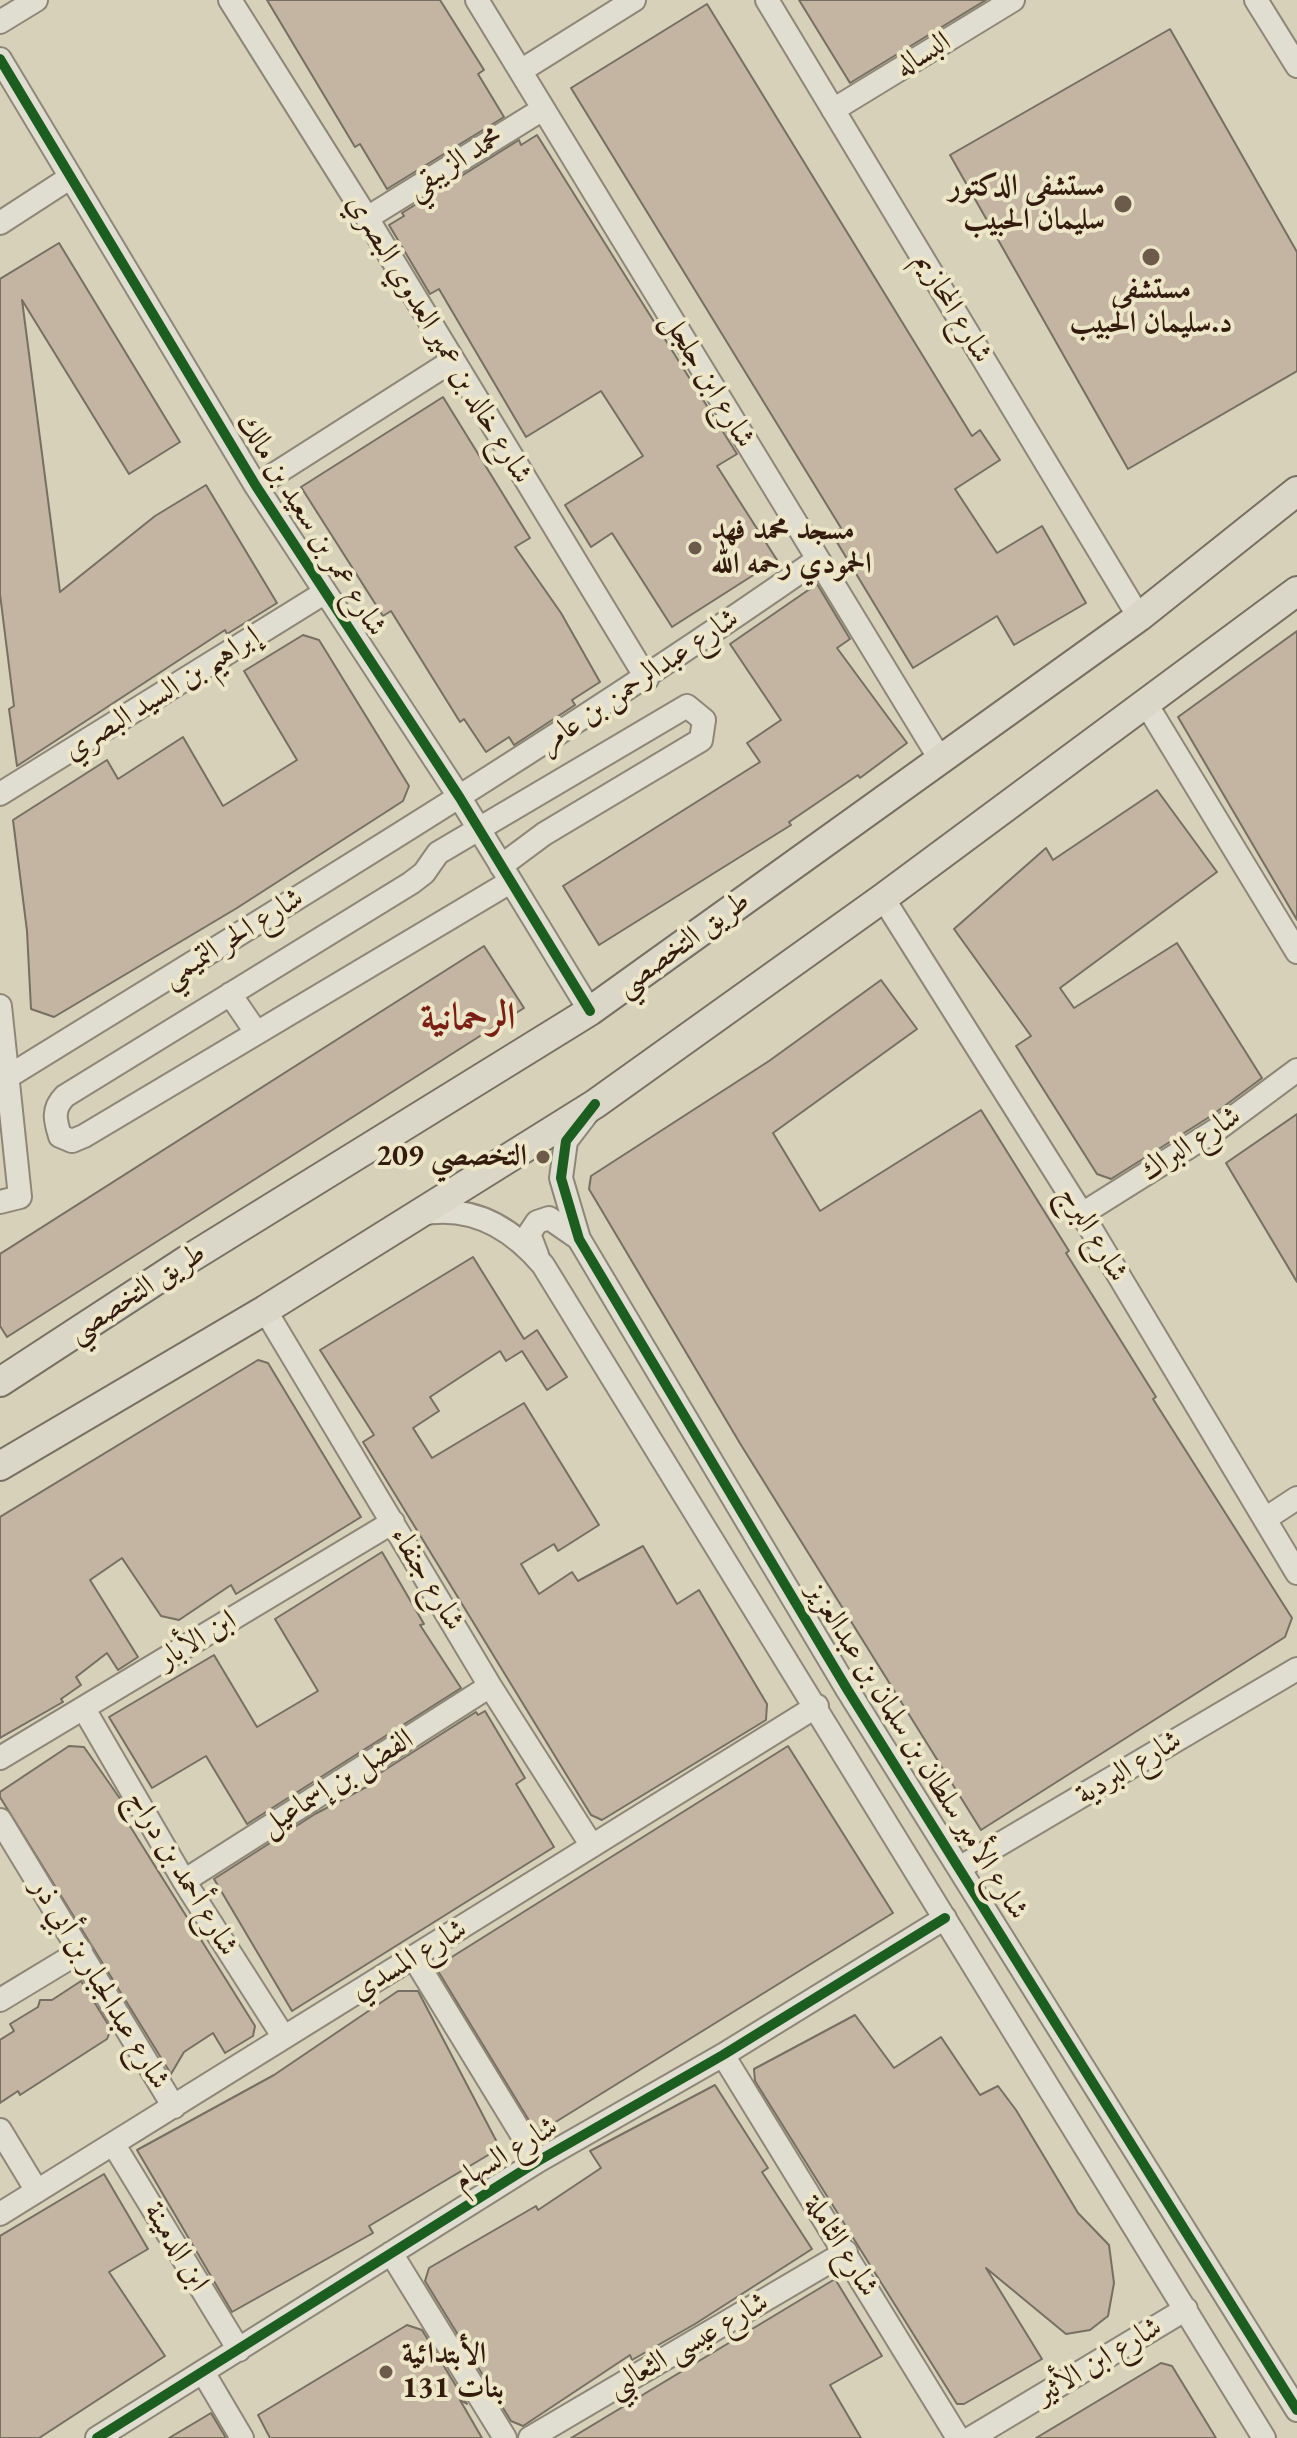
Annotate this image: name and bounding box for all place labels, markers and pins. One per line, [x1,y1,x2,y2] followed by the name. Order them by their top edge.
[949,169,1105,240] place label: مستشفى الدكتور سليمان الحبيب
[1112,193,1134,215] marker: مستشفى الدكتور سليمان الحبيب
[1140,246,1162,268] marker: مستشفى د.سليمان الحبيب
[1070,272,1232,342] place label: مستشفى د.سليمان الحبيب
[711,513,872,584] place label: مسجد محمد فهد الحمودي رحمه الله
[686,539,704,557] marker: مسجد محمد فهد الحمودي رحمه الله
[376,1139,527,1175] place label: التخصصي 209
[534,1148,552,1166] marker: التخصصي 209
[402,2337,504,2408] place label: الأبتدائية 131 بنات
[377,2363,395,2381] marker: الأبتدائية 131 بنات

